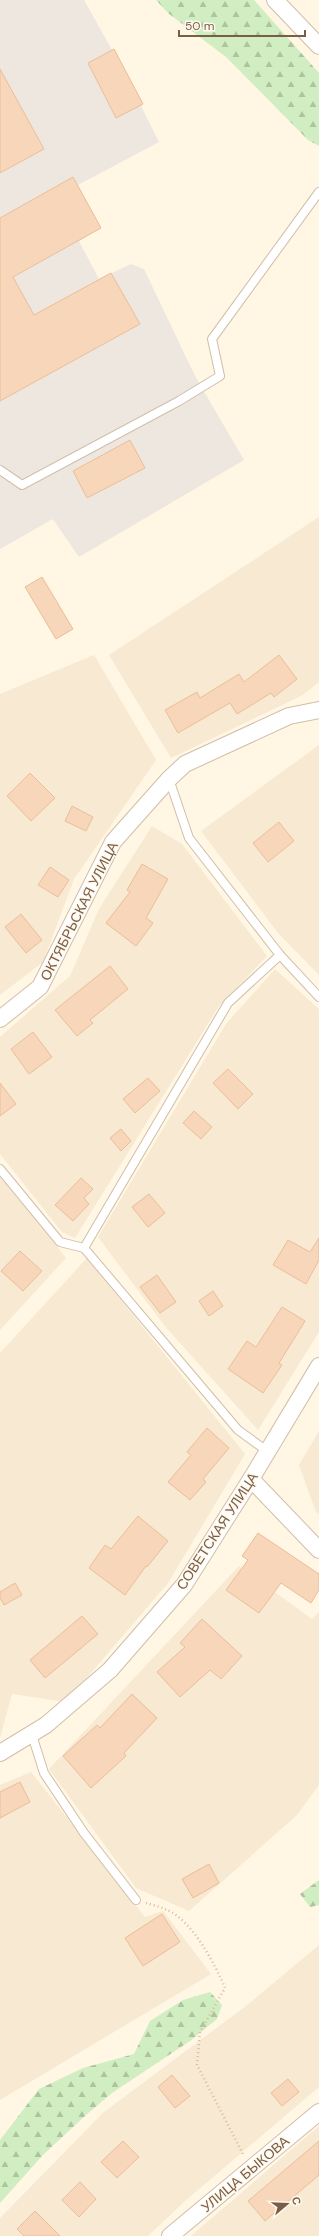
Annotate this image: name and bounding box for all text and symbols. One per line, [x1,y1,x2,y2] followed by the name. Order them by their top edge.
[179,12,305,38] scale bar
[185,18,214,34] text: 50 m
[36,838,122,984] street label: ОКТЯБРЬСКАЯ УЛИЦА
[172,1468,262,1593] street label: СОВЕТСКАЯ УЛИЦА
[197,2131,293,2216] street label: УЛИЦА БЫКОВА
[267,2184,307,2224] north arrow
[289,2195,304,2207] text: С

